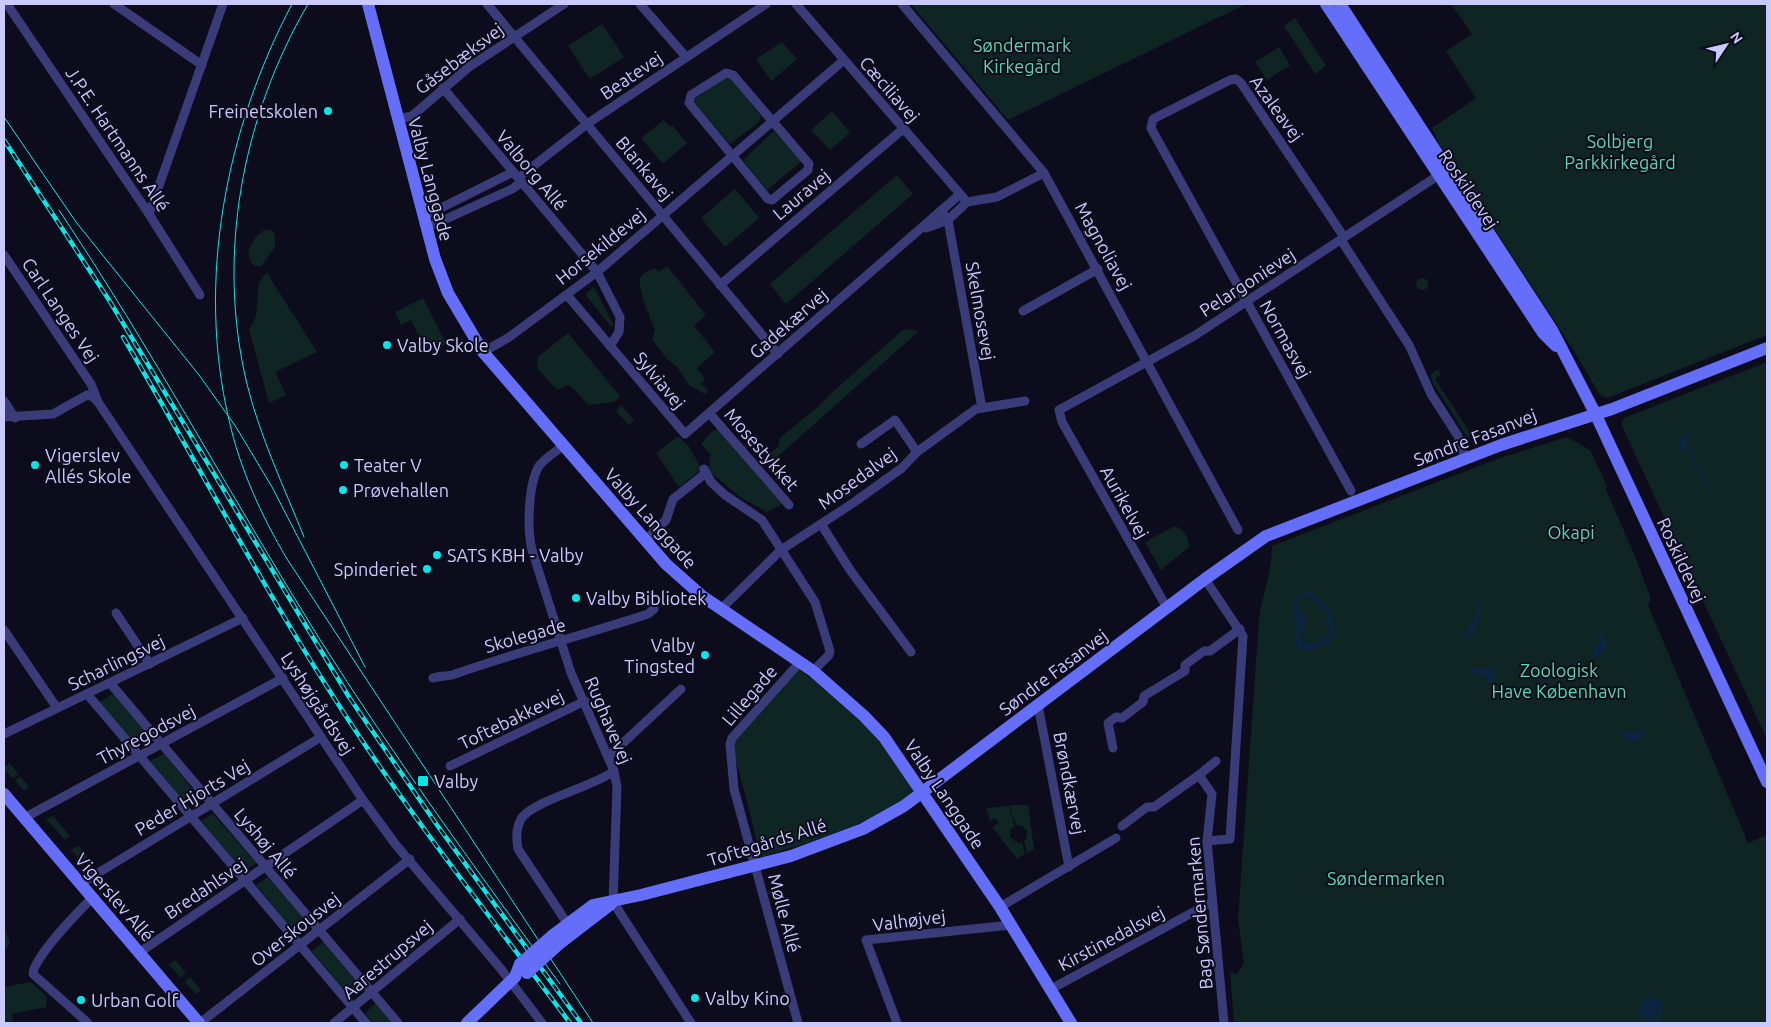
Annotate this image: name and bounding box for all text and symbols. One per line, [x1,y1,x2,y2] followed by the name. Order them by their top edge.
[411,18,507,98] street label: Gåsebæksvej
[1701,20,1751,70] north arrow
[1727,29,1746,46] text: N
[973,35,1071,76] park label: Søndermark Kirkegård
[596,47,666,103] street label: Beatevej
[856,52,924,126] street label: Cæciliavej
[62,63,174,215] street label: J.P.E. Hartmanns Allé
[1246,71,1308,145] street label: Azaleavej
[208,101,318,121] place label: Freinetskolen
[322,105,334,117] marker: Freinetskolen
[405,115,457,243] street label: Valby Langgade
[493,126,571,214] street label: Valborg Allé
[1564,131,1676,172] park label: Solbjerg Parkkirkegård
[613,132,677,204] street label: Blankavej
[1435,146,1503,232] street label: Roskildevej
[769,165,833,223] street label: Lauravej
[1072,199,1136,293] street label: Magnoliavej
[551,204,649,288] street label: Horsekildevej
[1196,244,1298,320] street label: Pelargonievej
[19,254,103,366] street label: Carl Langes Vej
[962,260,1000,362] street label: Skelmosevej
[745,284,831,362] street label: Gadekærvej
[1256,297,1316,381] street label: Normasvej
[397,335,489,355] place label: Valby Skole
[381,339,393,351] marker: Valby Skole
[630,348,690,412] street label: Sylviavej
[721,404,803,494] street label: Mosestykket
[1411,404,1539,470] street label: Søndre Fasanvej
[814,443,900,513] street label: Mosedalvej
[45,445,131,486] place label: Vigerslev Allés Skole
[354,455,422,475] place label: Teater V
[29,459,41,471] marker: Vigerslev Allés Skole
[338,459,350,471] marker: Teater V
[1097,462,1153,542] street label: Aurikelvej
[601,464,701,572] street label: Valby Langgade
[353,480,449,500] place label: Prøvehallen
[337,484,349,496] marker: Prøvehallen
[1654,514,1710,606] street label: Roskildevej
[1547,522,1595,542] park label: Okapi
[447,545,584,565] place label: SATS KBH - Valby
[431,549,443,561] marker: SATS KBH - Valby
[334,559,417,579] place label: Spinderiet
[421,563,433,575] marker: Spinderiet
[586,588,706,608] place label: Valby Bibliotek
[570,592,582,604] marker: Valby Bibliotek
[482,614,568,656] street label: Skolegade
[995,625,1111,719] street label: Søndre Fasanvej
[65,630,167,694] street label: Scharlingsvej
[624,635,695,676] place label: Valby Tingsted
[277,648,359,758] street label: Lyshøjgårdsvej
[699,649,711,661] marker: Valby Tingsted
[1491,660,1627,701] park label: Zoologisk Have København
[718,661,780,729] street label: Lillegade
[582,673,636,767] street label: Rughavevej
[455,685,567,753] street label: Toftebakkevej
[94,700,198,768] street label: Thyregodsvej
[1050,730,1090,836] street label: Brøndkærvej
[901,736,989,852] street label: Valby Langgade
[131,755,253,839] street label: Peder Hjorts Vej
[434,771,479,791] place label: Valby
[416,774,430,788] marker: Valby
[231,804,301,882] street label: Lyshøj Allé
[705,814,829,870] street label: Toftegårds Allé
[1182,836,1216,990] street label: Bag Søndermarken
[71,849,159,945] street label: Vigerslev Allé
[161,853,249,923] street label: Bredahlsvej
[1327,868,1445,888] park label: Søndermarken
[765,871,805,955] street label: Mølle Allé
[246,888,344,970] street label: Overskousvej
[1054,902,1168,974] street label: Kirstinedalsvej
[871,906,947,934] street label: Valhøjvej
[338,916,436,1002] street label: Aarestrupsvej
[705,988,790,1008] place label: Valby Kino
[91,990,178,1010] place label: Urban Golf
[689,992,701,1004] marker: Valby Kino
[75,994,87,1006] marker: Urban Golf

